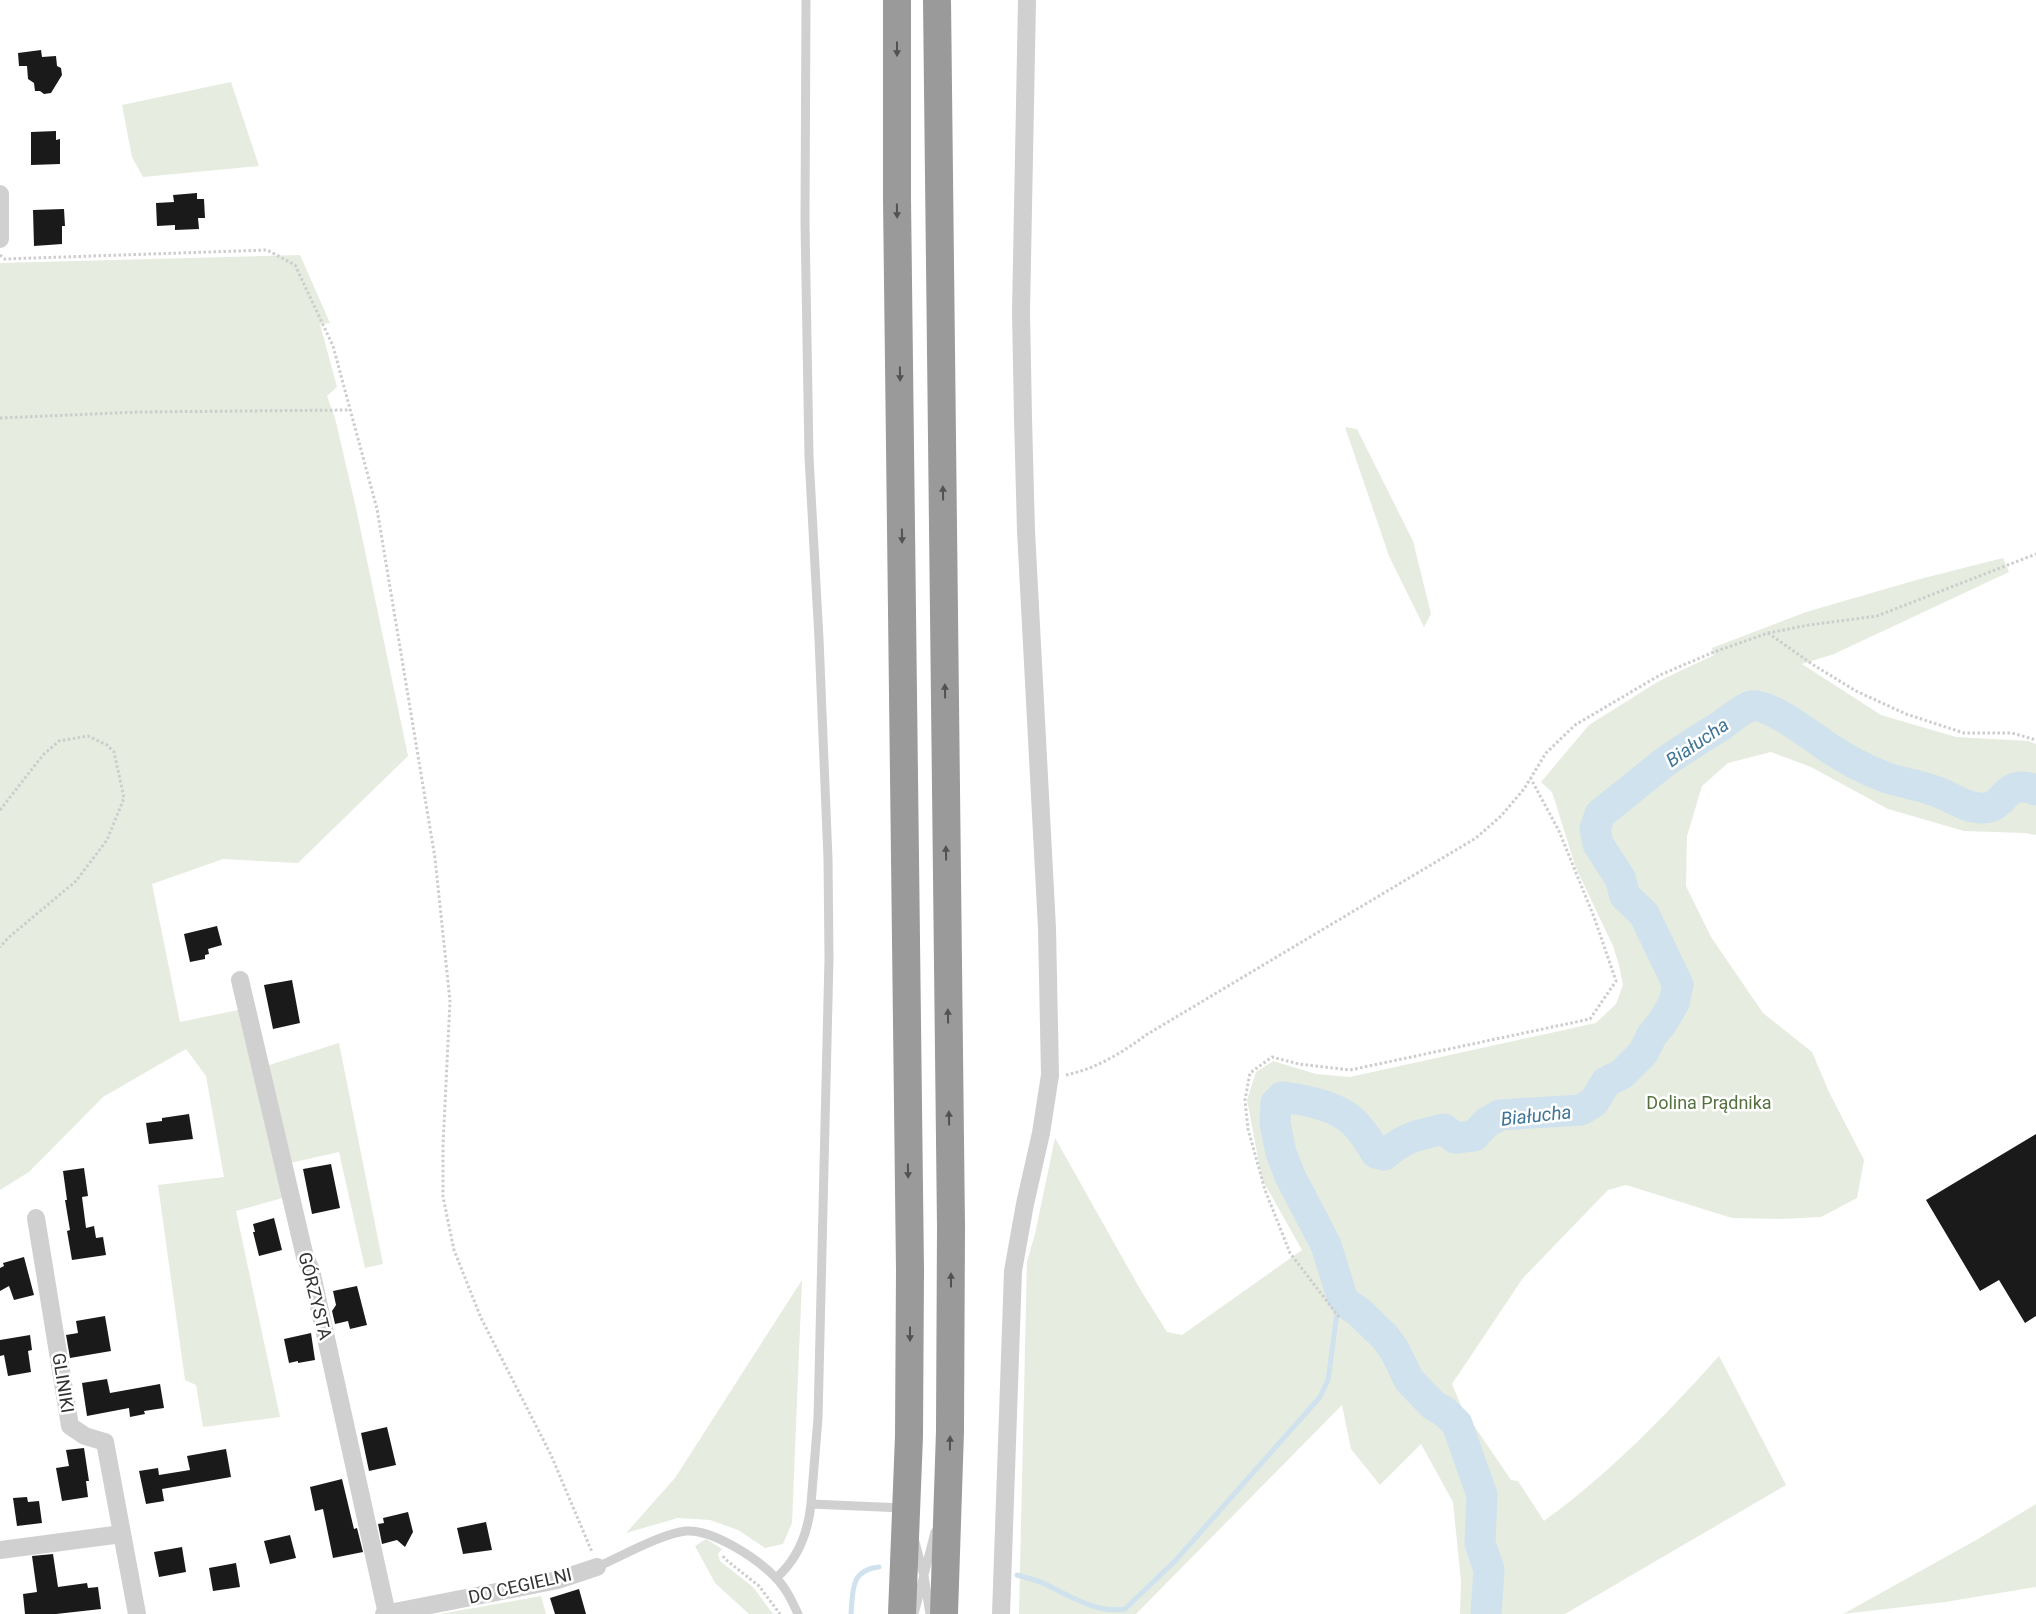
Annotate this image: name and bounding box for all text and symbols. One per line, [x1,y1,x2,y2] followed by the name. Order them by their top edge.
[893,41,901,57] one-way arrow
[893,203,901,219] one-way arrow
[896,366,904,382] one-way arrow
[939,485,947,501] one-way arrow
[898,528,906,544] one-way arrow
[940,683,948,699] one-way arrow
[1661,713,1733,772] water label: Białucha
[942,845,950,861] one-way arrow
[944,1008,952,1024] one-way arrow
[1646,1092,1772,1113] park label: Dolina Prądnika
[1500,1100,1573,1131] water label: Białucha
[945,1110,953,1126] one-way arrow
[905,1163,913,1179] one-way arrow
[294,1250,337,1342] street label: GÓRZYSTA
[947,1272,955,1288] one-way arrow
[906,1326,914,1342] one-way arrow
[48,1351,79,1415] street label: GLINIKI
[946,1435,954,1451] one-way arrow
[466,1563,574,1608] street label: DO CEGIELNI

